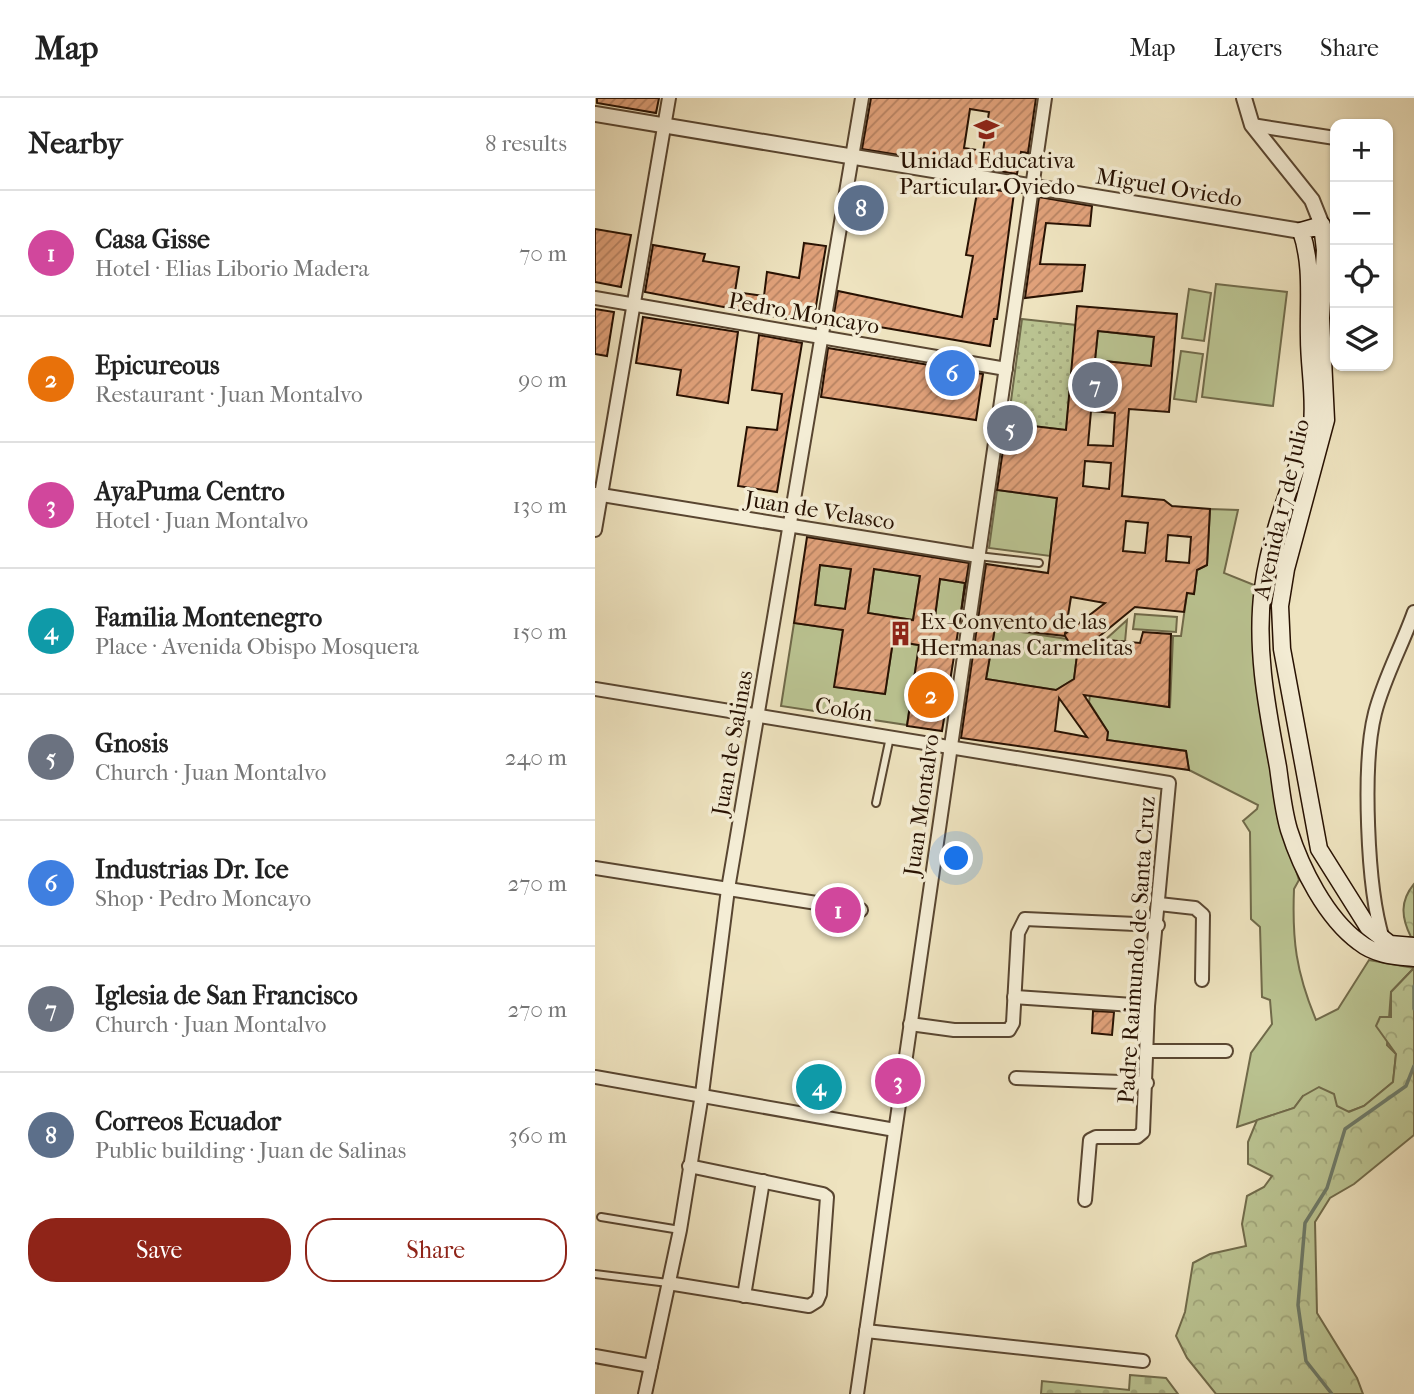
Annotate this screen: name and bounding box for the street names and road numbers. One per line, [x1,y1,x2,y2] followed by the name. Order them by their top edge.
[1094,163,1244,212] street label: Miguel Oviedo
[726,287,882,340] street label: Pedro Moncayo
[1247,416,1315,603] street label: Avenida 17 de Julio
[741,485,897,536] street label: Juan de Velasco
[706,668,759,820] street label: Juan de Salinas
[813,692,875,727] street label: Colón
[898,732,945,880] street label: Juan Montalvo
[1112,795,1161,1105] street label: Padre Raimundo de Santa Cruz

